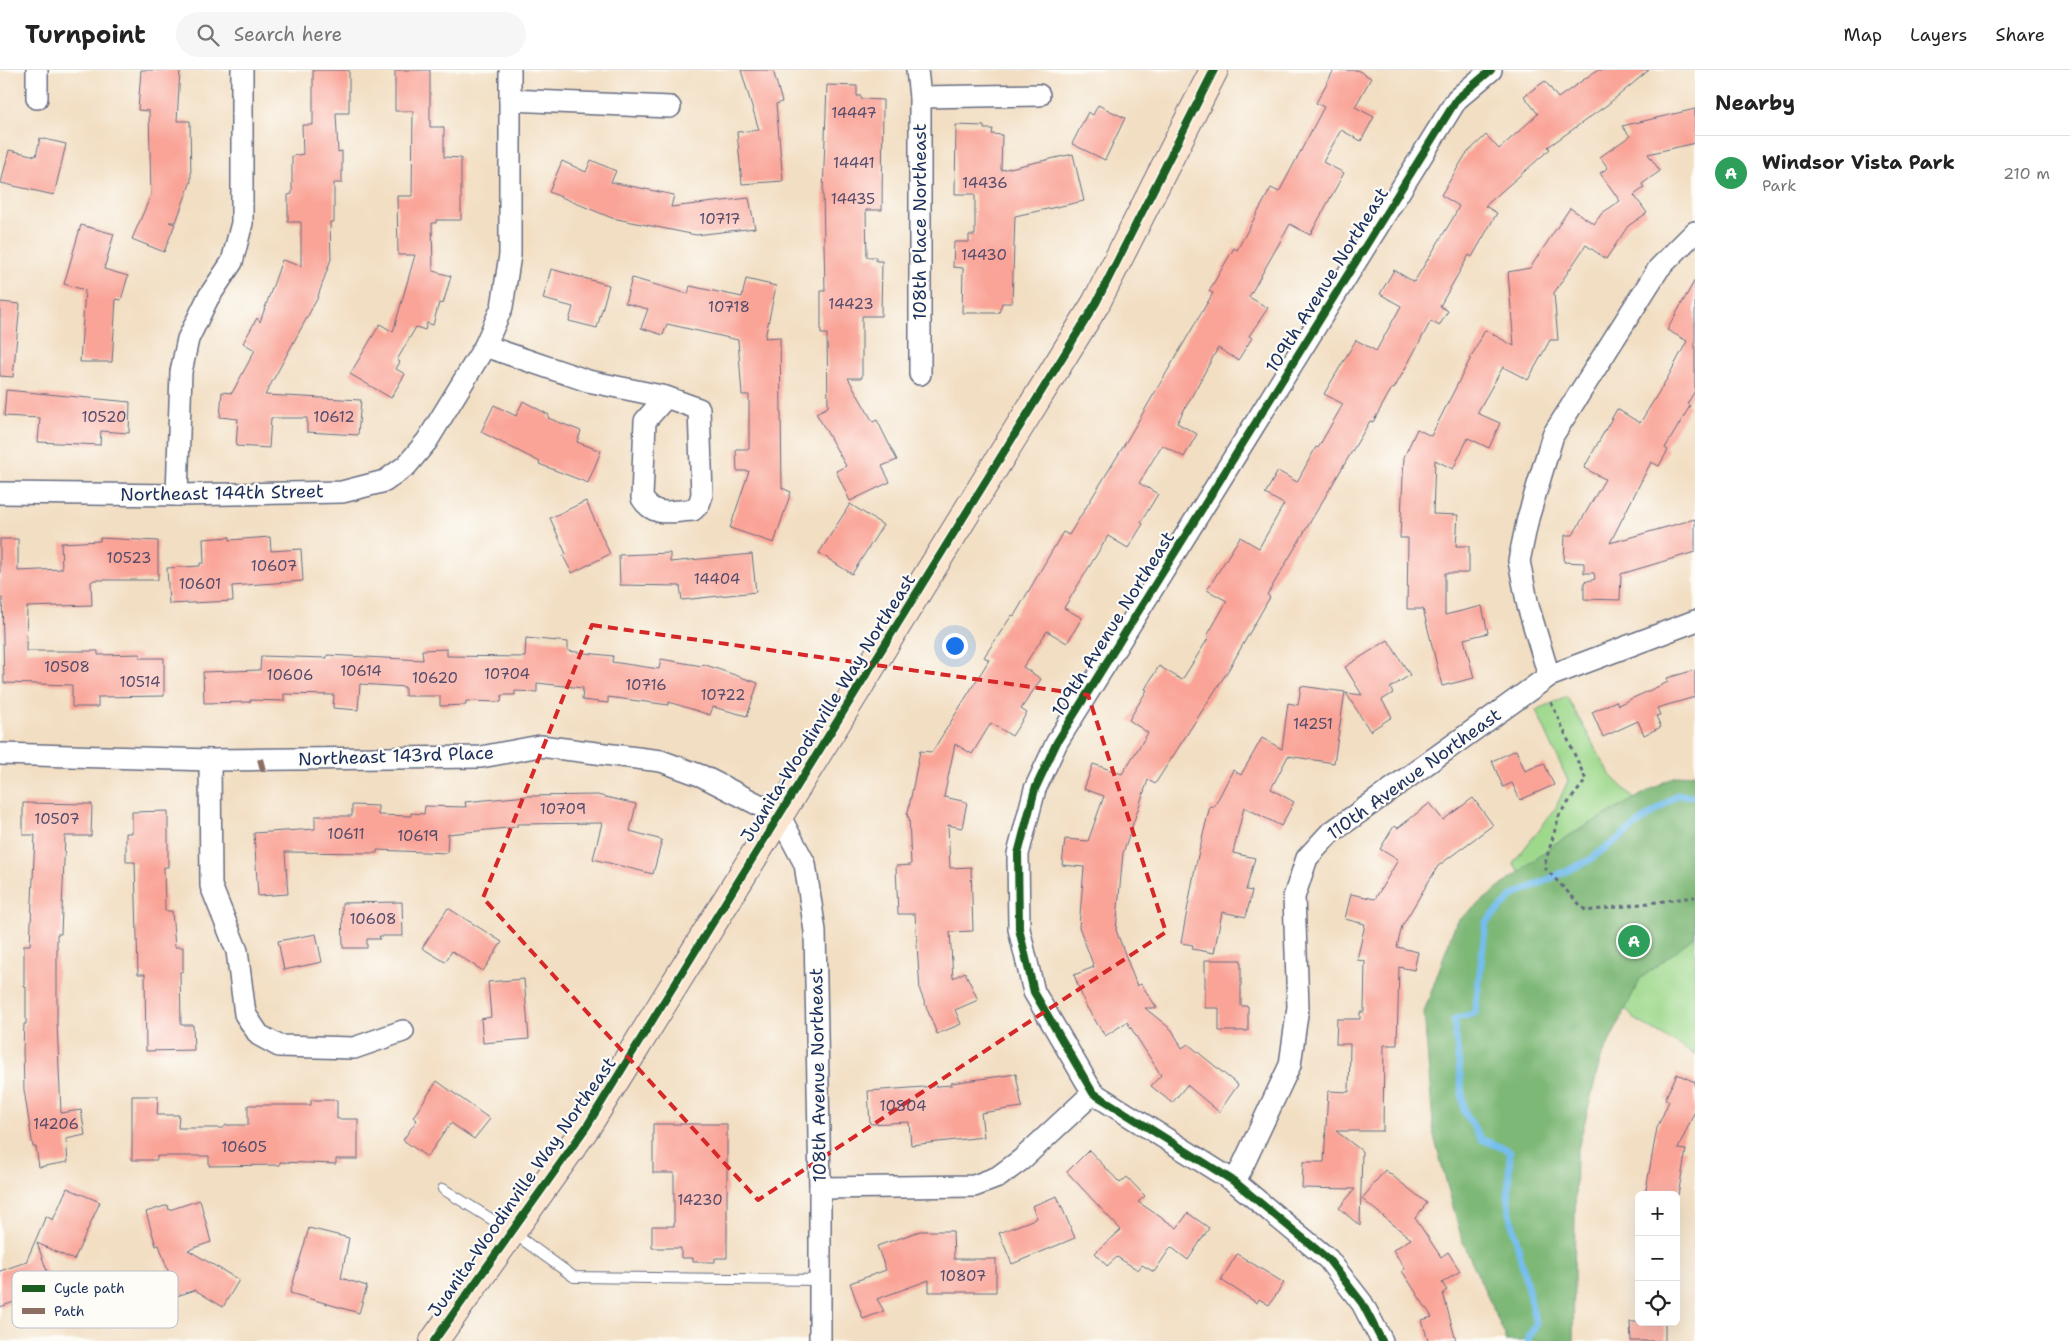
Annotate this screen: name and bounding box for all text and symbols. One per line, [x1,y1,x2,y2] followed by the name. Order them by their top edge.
[176,12,526,57] search box
[25,19,146,51] text: Turnpoint
[194,21,222,49] icon: search
[234,22,342,47] text: Search here
[1844,23,1882,47] text: Map
[1910,23,1967,47] text: Layers
[1995,23,2045,47] text: Share
[1715,89,1795,117] text: Nearby
[831,103,877,123] house number: 14447
[908,123,932,321] street label: 108th Place Northeast
[1762,150,1955,175] text: Windsor Vista Park
[833,153,875,173] house number: 14441
[1725,163,1737,184] text: A
[2003,163,2050,184] text: 210 m
[962,173,1008,193] house number: 14436
[1762,175,1796,196] text: Park
[1260,183,1394,377] street label: 109th Avenue Northeast
[831,189,875,209] house number: 14435
[699,209,741,229] house number: 10717
[961,245,1007,265] house number: 14430
[828,294,874,314] house number: 14423
[708,297,750,317] house number: 10718
[81,407,127,427] house number: 10520
[313,407,355,427] house number: 10612
[120,479,324,507] street label: Northeast 144th Street
[1046,527,1180,721] street label: 109th Avenue Northeast
[107,548,151,568] house number: 10523
[251,556,297,576] house number: 10607
[694,569,740,589] house number: 14404
[735,569,921,847] street label: Juanita-Woodinville Way Northeast
[179,574,221,594] house number: 10601
[942,633,968,659] your location
[44,657,90,677] house number: 10508
[340,661,382,681] house number: 10614
[484,664,530,684] house number: 10704
[267,665,313,685] house number: 10606
[412,668,458,688] house number: 10620
[120,672,160,692] house number: 10514
[625,675,667,695] house number: 10716
[700,685,746,705] house number: 10722
[1322,703,1506,845] street label: 110th Avenue Northeast
[1293,714,1333,734] house number: 14251
[298,741,494,771] street label: Northeast 143rd Place
[540,799,586,819] house number: 10709
[34,809,80,829] house number: 10507
[327,824,365,844] house number: 10611
[397,826,439,846] house number: 10619
[350,909,397,929] house number: 10608
[1618,922,1650,960] pin: A
[804,967,832,1183] street label: 108th Avenue Northeast
[423,1052,621,1322] street label: Juanita-Woodinville Way Northeast
[880,1096,926,1116] house number: 10804
[33,1114,79,1134] house number: 14206
[221,1137,267,1157] house number: 10605
[677,1190,723,1210] house number: 14230
[1635,1191,1680,1326] map controls
[1635,1191,1680,1236] button: +
[1635,1236,1680,1281] button: −
[940,1266,986,1286] house number: 10807
[12,1271,178,1328] legend
[54,1279,125,1297] text: Cycle path
[1635,1281,1680,1326] button: locate
[54,1302,85,1320] text: Path

